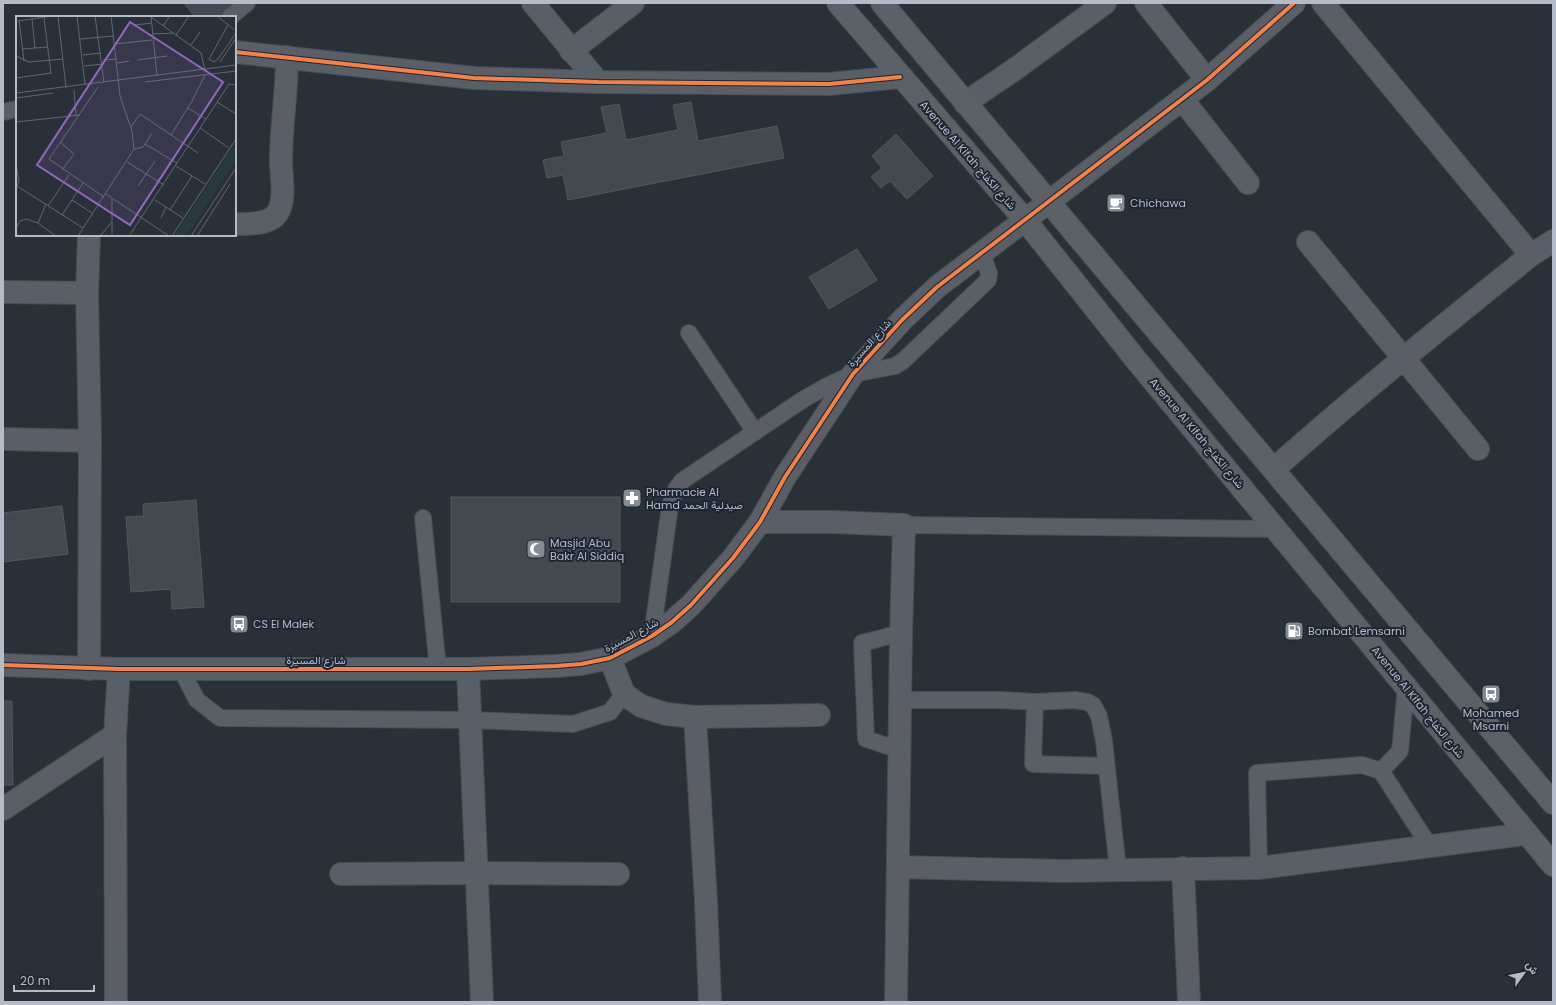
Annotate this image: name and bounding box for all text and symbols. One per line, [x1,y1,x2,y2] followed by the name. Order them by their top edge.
[16,16,236,236] inset map
[916,97,1020,213] street label: Avenue Al Kifah شارع الكفاح
[1105,192,1127,214] cafe icon: Chichawa
[1130,195,1186,211] place label: Chichawa
[843,315,895,370] street label: شارع المسيرة
[1146,374,1248,492] street label: Avenue Al Kifah شارع الكفاح
[646,484,743,513] place label: Pharmacie Al Hamd صيدلية الحمد
[621,487,643,509] pharmacy icon: Pharmacie Al Hamd صيدلية الحمد
[550,535,624,564] place label: Masjid Abu Bakr Al Siddiq
[525,538,547,560] mosque icon: Masjid Abu Bakr Al Siddiq
[228,613,250,635] bus stop icon: CS El Malek
[601,614,661,656] street label: شارع المسيرة
[253,616,315,632] place label: CS El Malek
[1283,620,1305,642] fuel station icon: Bombat Lemsarni
[1308,623,1405,639] place label: Bombat Lemsarni
[1368,643,1468,762] street label: Avenue Al Kifah شارع الكفاح
[286,652,346,668] street label: شارع المسيرة
[1480,683,1502,705] bus stop icon: Mohamed Msarni
[1463,705,1519,734] place label: Mohamed Msarni
[1504,953,1544,993] north arrow
[1522,958,1543,977] text: ش
[14,967,94,993] scale bar
[20,972,50,989] text: 20 m

